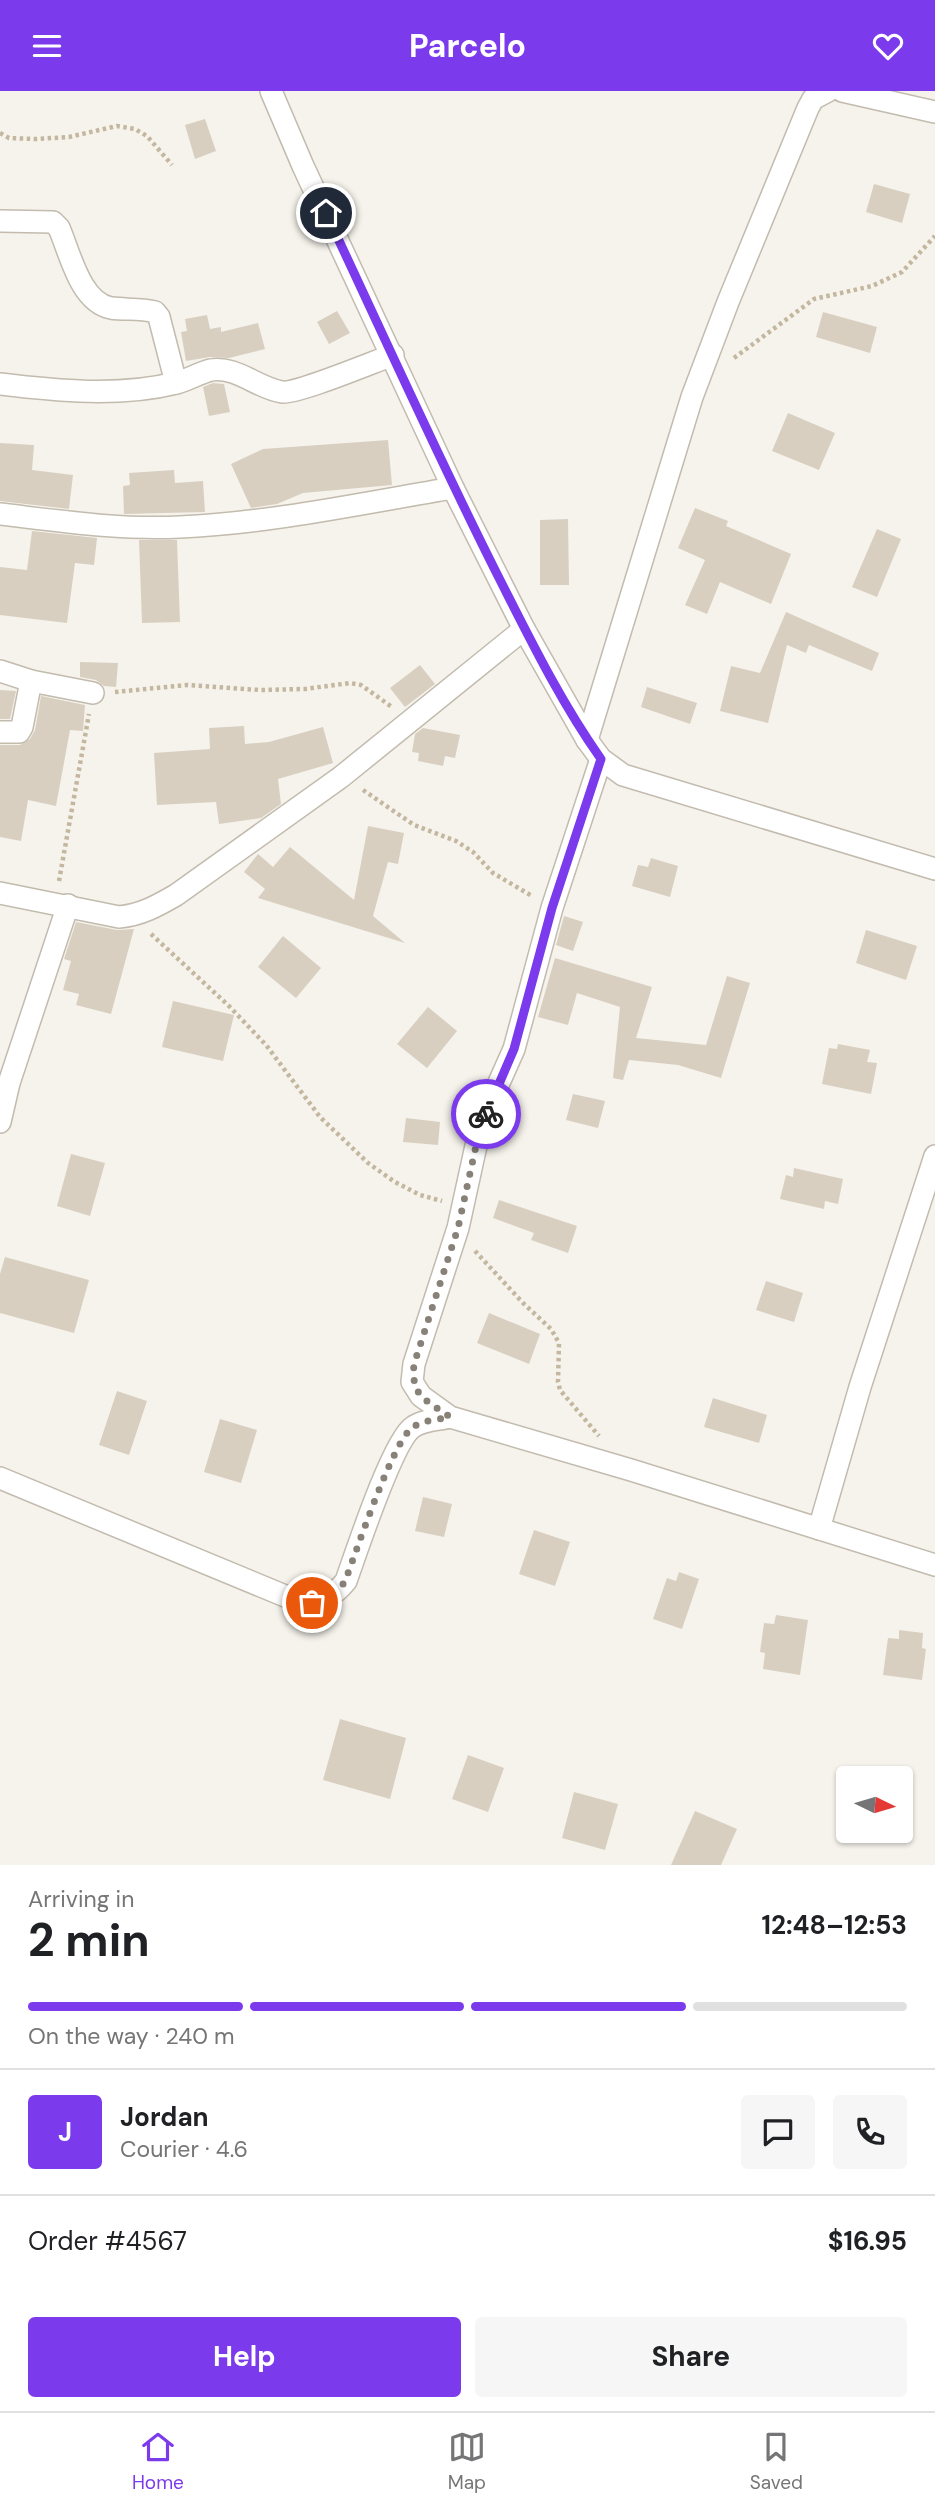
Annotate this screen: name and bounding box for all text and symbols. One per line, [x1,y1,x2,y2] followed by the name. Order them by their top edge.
[409,25,526,67] text: Parcelo
[28,27,66,65] icon: menu
[869,27,907,65] icon: heart
[296,183,356,243] pin
[307,194,345,232] icon: home
[451,1079,521,1149] courier
[467,1095,505,1133] icon: bike
[282,1573,342,1633] pin
[293,1584,331,1622] icon: bag
[836,1766,914,1843] north arrow
[836,1766,913,1843] map controls
[28,1884,134,1914] text: Arriving in
[762,1908,907,1942] text: 12:48–12:53
[28,1910,150,1970] text: 2 min
[28,2021,235,2051] text: On the way · 240 m
[741,2095,815,2169] button: chat
[833,2095,907,2169] button: phone
[120,2100,209,2134] text: Jordan
[58,2115,72,2149] text: J
[120,2134,248,2164] text: Courier · 4.6
[28,2224,187,2258] text: Order #4567
[828,2224,907,2258] text: $16.95
[28,2317,461,2397] button: Help
[475,2317,907,2397] button: Share
[132,2428,184,2495] tab: Home
[448,2428,486,2495] tab: Map
[750,2428,803,2495] tab: Saved

